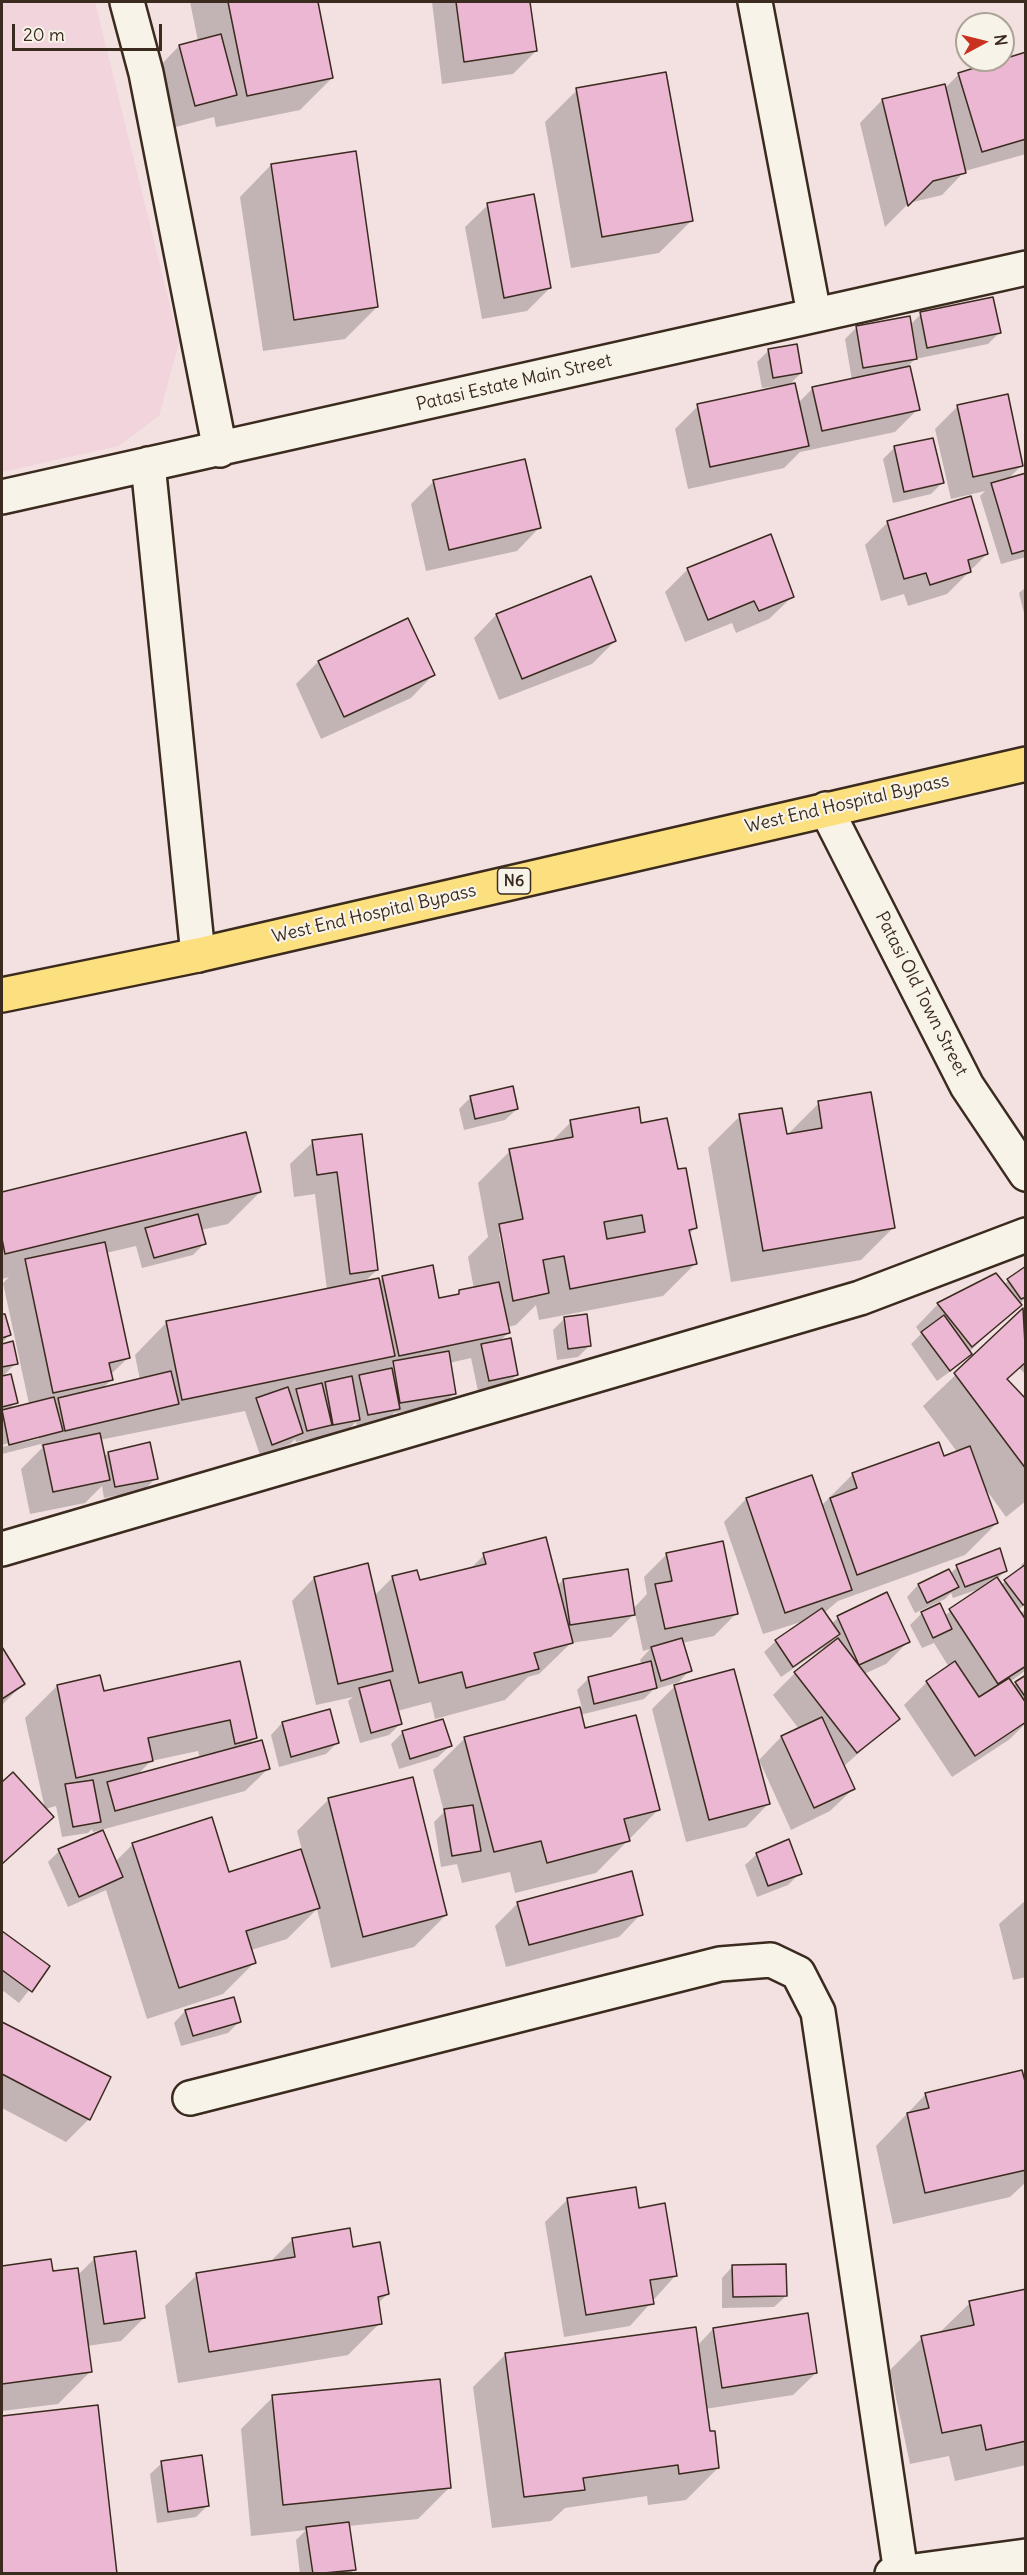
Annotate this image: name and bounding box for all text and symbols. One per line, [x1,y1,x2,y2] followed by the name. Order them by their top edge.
[15,12,165,50] scale bar
[955,12,1015,72] north arrow
[23,23,65,46] text: 20 m
[990,33,1011,47] text: N
[414,350,614,416] street label: Patasi Estate Main Street
[743,770,951,838] street label: West End Hospital Bypass
[498,868,530,894] road number: N6
[270,880,478,948] street label: West End Hospital Bypass
[870,908,972,1080] street label: Patasi Old Town Street

